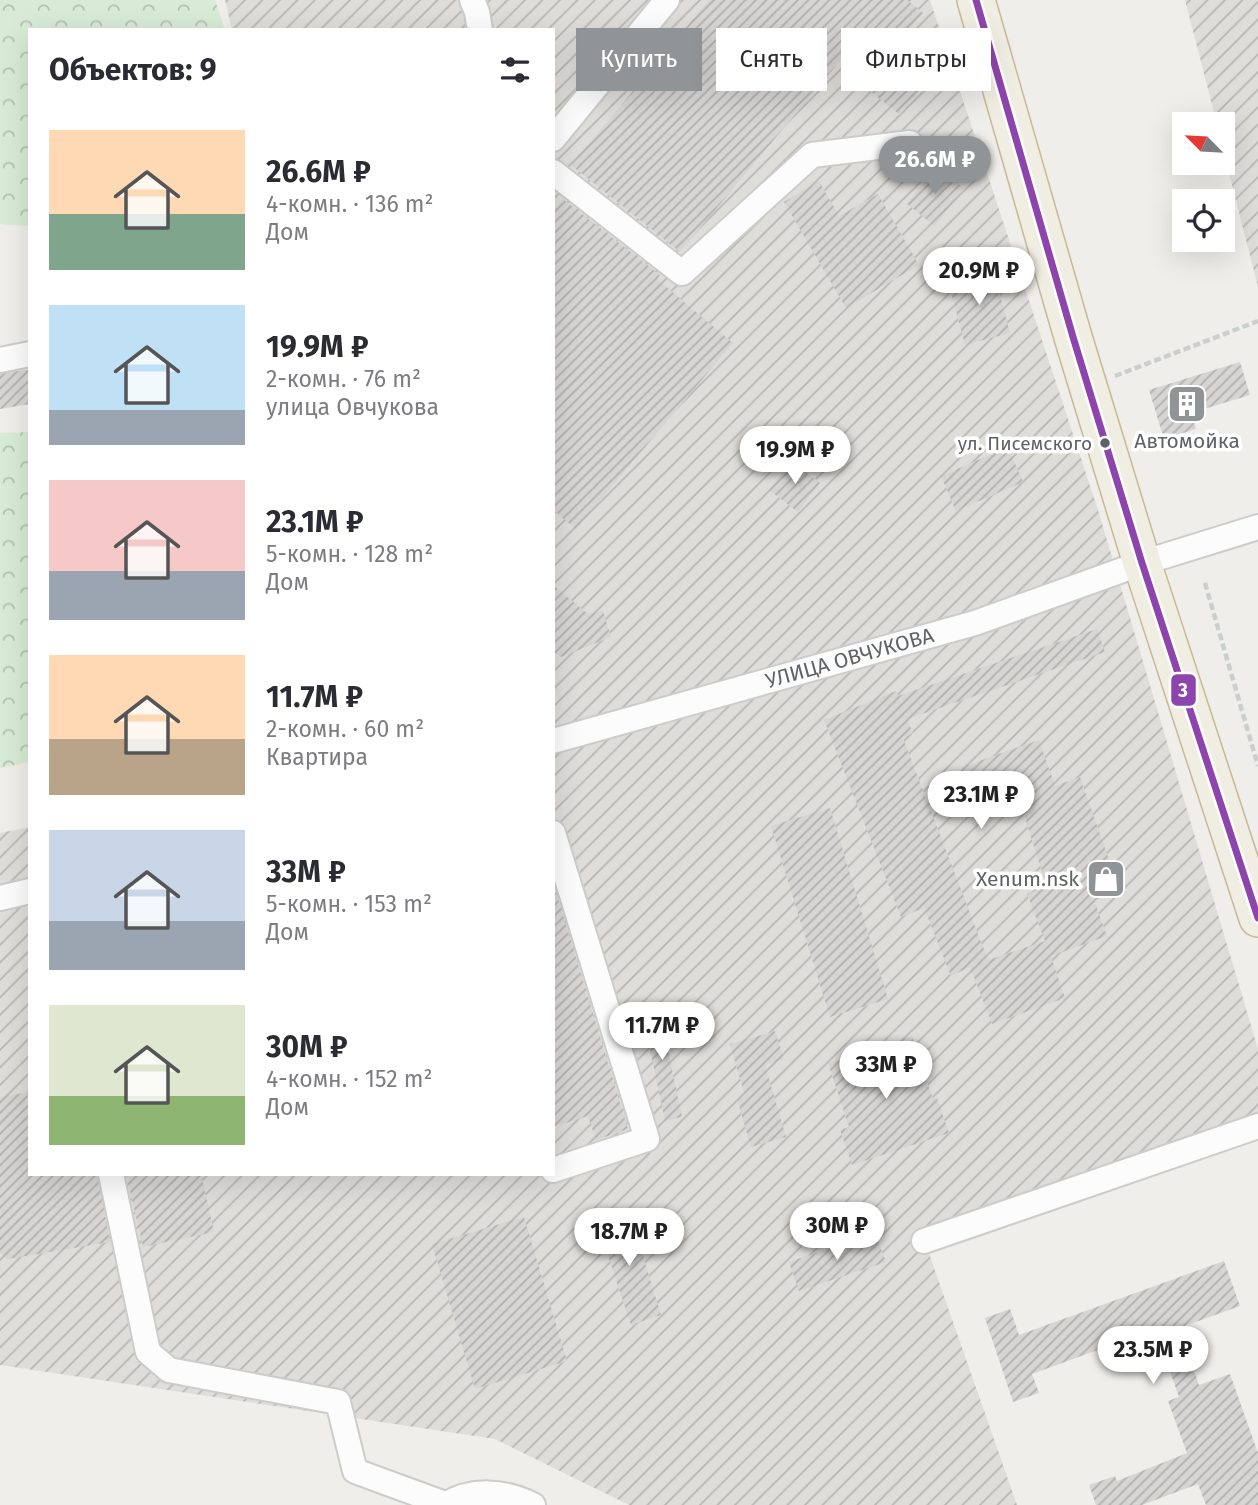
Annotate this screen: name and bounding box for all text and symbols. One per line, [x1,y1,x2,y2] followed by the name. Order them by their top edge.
[576,28,702,91] chip: Купить
[716,28,827,91] chip: Снять
[841,28,991,91] chip: Фильтры
[496,51,534,89] icon: filters
[49,52,216,88] text: Объектов: 9
[1172,112,1236,175] north arrow
[1172,112,1235,252] map controls
[870,136,1000,196] pin: 26.6M ₽
[895,145,975,173] text: 26.6M ₽
[266,154,371,190] text: 26.6M ₽
[105,158,189,242] icon: home
[1172,189,1235,252] button: locate
[266,190,434,218] text: 4-комн. · 136 m²
[266,218,309,246] text: Дом
[914,247,1044,307] pin: 20.9M ₽
[939,256,1019,284] text: 20.9M ₽
[266,329,369,365] text: 19.9M ₽
[105,333,189,417] icon: home
[266,365,421,393] text: 2-комн. · 76 m²
[1166,383,1208,425] building icon: Автомойка
[266,393,439,421] text: улица Овчукова
[730,426,860,486] pin: 19.9M ₽
[1134,428,1240,454] place label: Автомойка
[958,432,1092,455] place label: ул. Писемского
[756,435,834,463] text: 19.9M ₽
[1098,436,1112,450] marker: ул. Писемского
[266,504,364,540] text: 23.1M ₽
[105,508,189,592] icon: home
[266,540,433,568] text: 5-комн. · 128 m²
[266,568,309,596] text: Дом
[763,622,937,694] street label: УЛИЦА ОВЧУКОВА
[1170,673,1197,707] line badge: 3
[266,679,363,715] text: 11.7M ₽
[1177,679,1188,702] text: 3
[105,683,189,767] icon: home
[266,715,424,743] text: 2-комн. · 60 m²
[266,743,368,771] text: Квартира
[916,772,1046,831] pin: 23.1M ₽
[944,780,1018,808] text: 23.1M ₽
[266,854,346,890] text: 33M ₽
[105,858,189,942] icon: home
[1085,858,1127,900] shop icon: Xenum.nsk
[976,866,1079,892] place label: Xenum.nsk
[266,890,432,918] text: 5-комн. · 153 m²
[266,918,309,946] text: Дом
[597,1002,727,1062] pin: 11.7M ₽
[625,1011,699,1039] text: 11.7M ₽
[266,1029,348,1065] text: 30M ₽
[105,1033,189,1117] icon: home
[837,1042,935,1101] pin: 33M ₽
[855,1050,917,1078] text: 33M ₽
[266,1065,432,1093] text: 4-комн. · 152 m²
[266,1093,309,1121] text: Дом
[788,1202,886,1262] pin: 30M ₽
[564,1208,694,1268] pin: 18.7M ₽
[806,1211,868,1239] text: 30M ₽
[590,1217,668,1245] text: 18.7M ₽
[1088,1326,1218,1386] pin: 23.5M ₽
[1113,1335,1193,1363] text: 23.5M ₽

